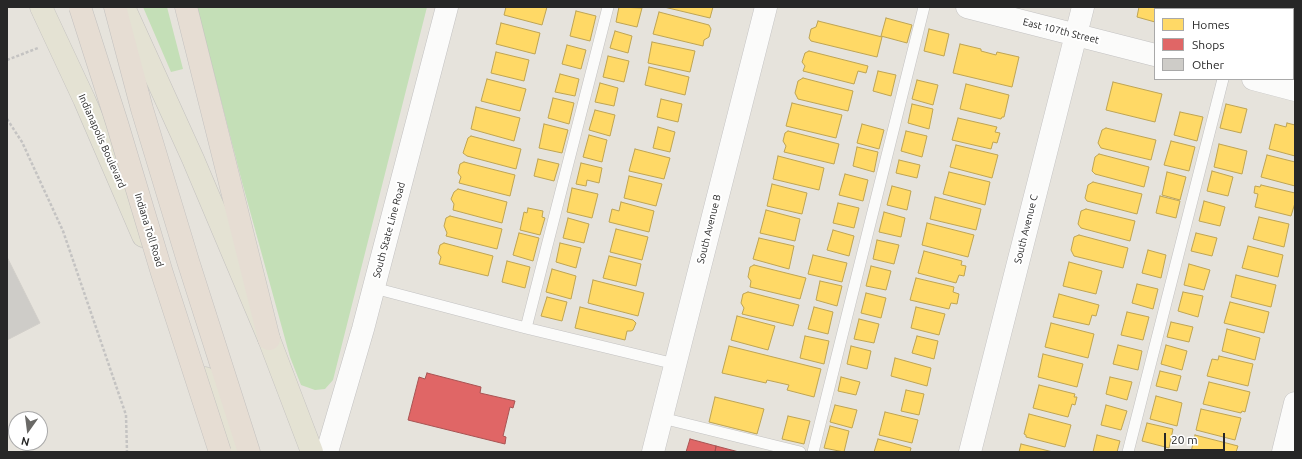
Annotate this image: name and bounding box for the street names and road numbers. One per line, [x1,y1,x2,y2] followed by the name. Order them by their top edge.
[1022,16,1100,46] street label: East 107th Street
[76,92,128,190] street label: Indianapolis Boulevard
[370,181,408,279] street label: South State Line Road
[132,192,166,268] street label: Indiana Toll Road
[695,193,723,265] street label: South Avenue B
[1012,193,1040,265] street label: South Avenue C

